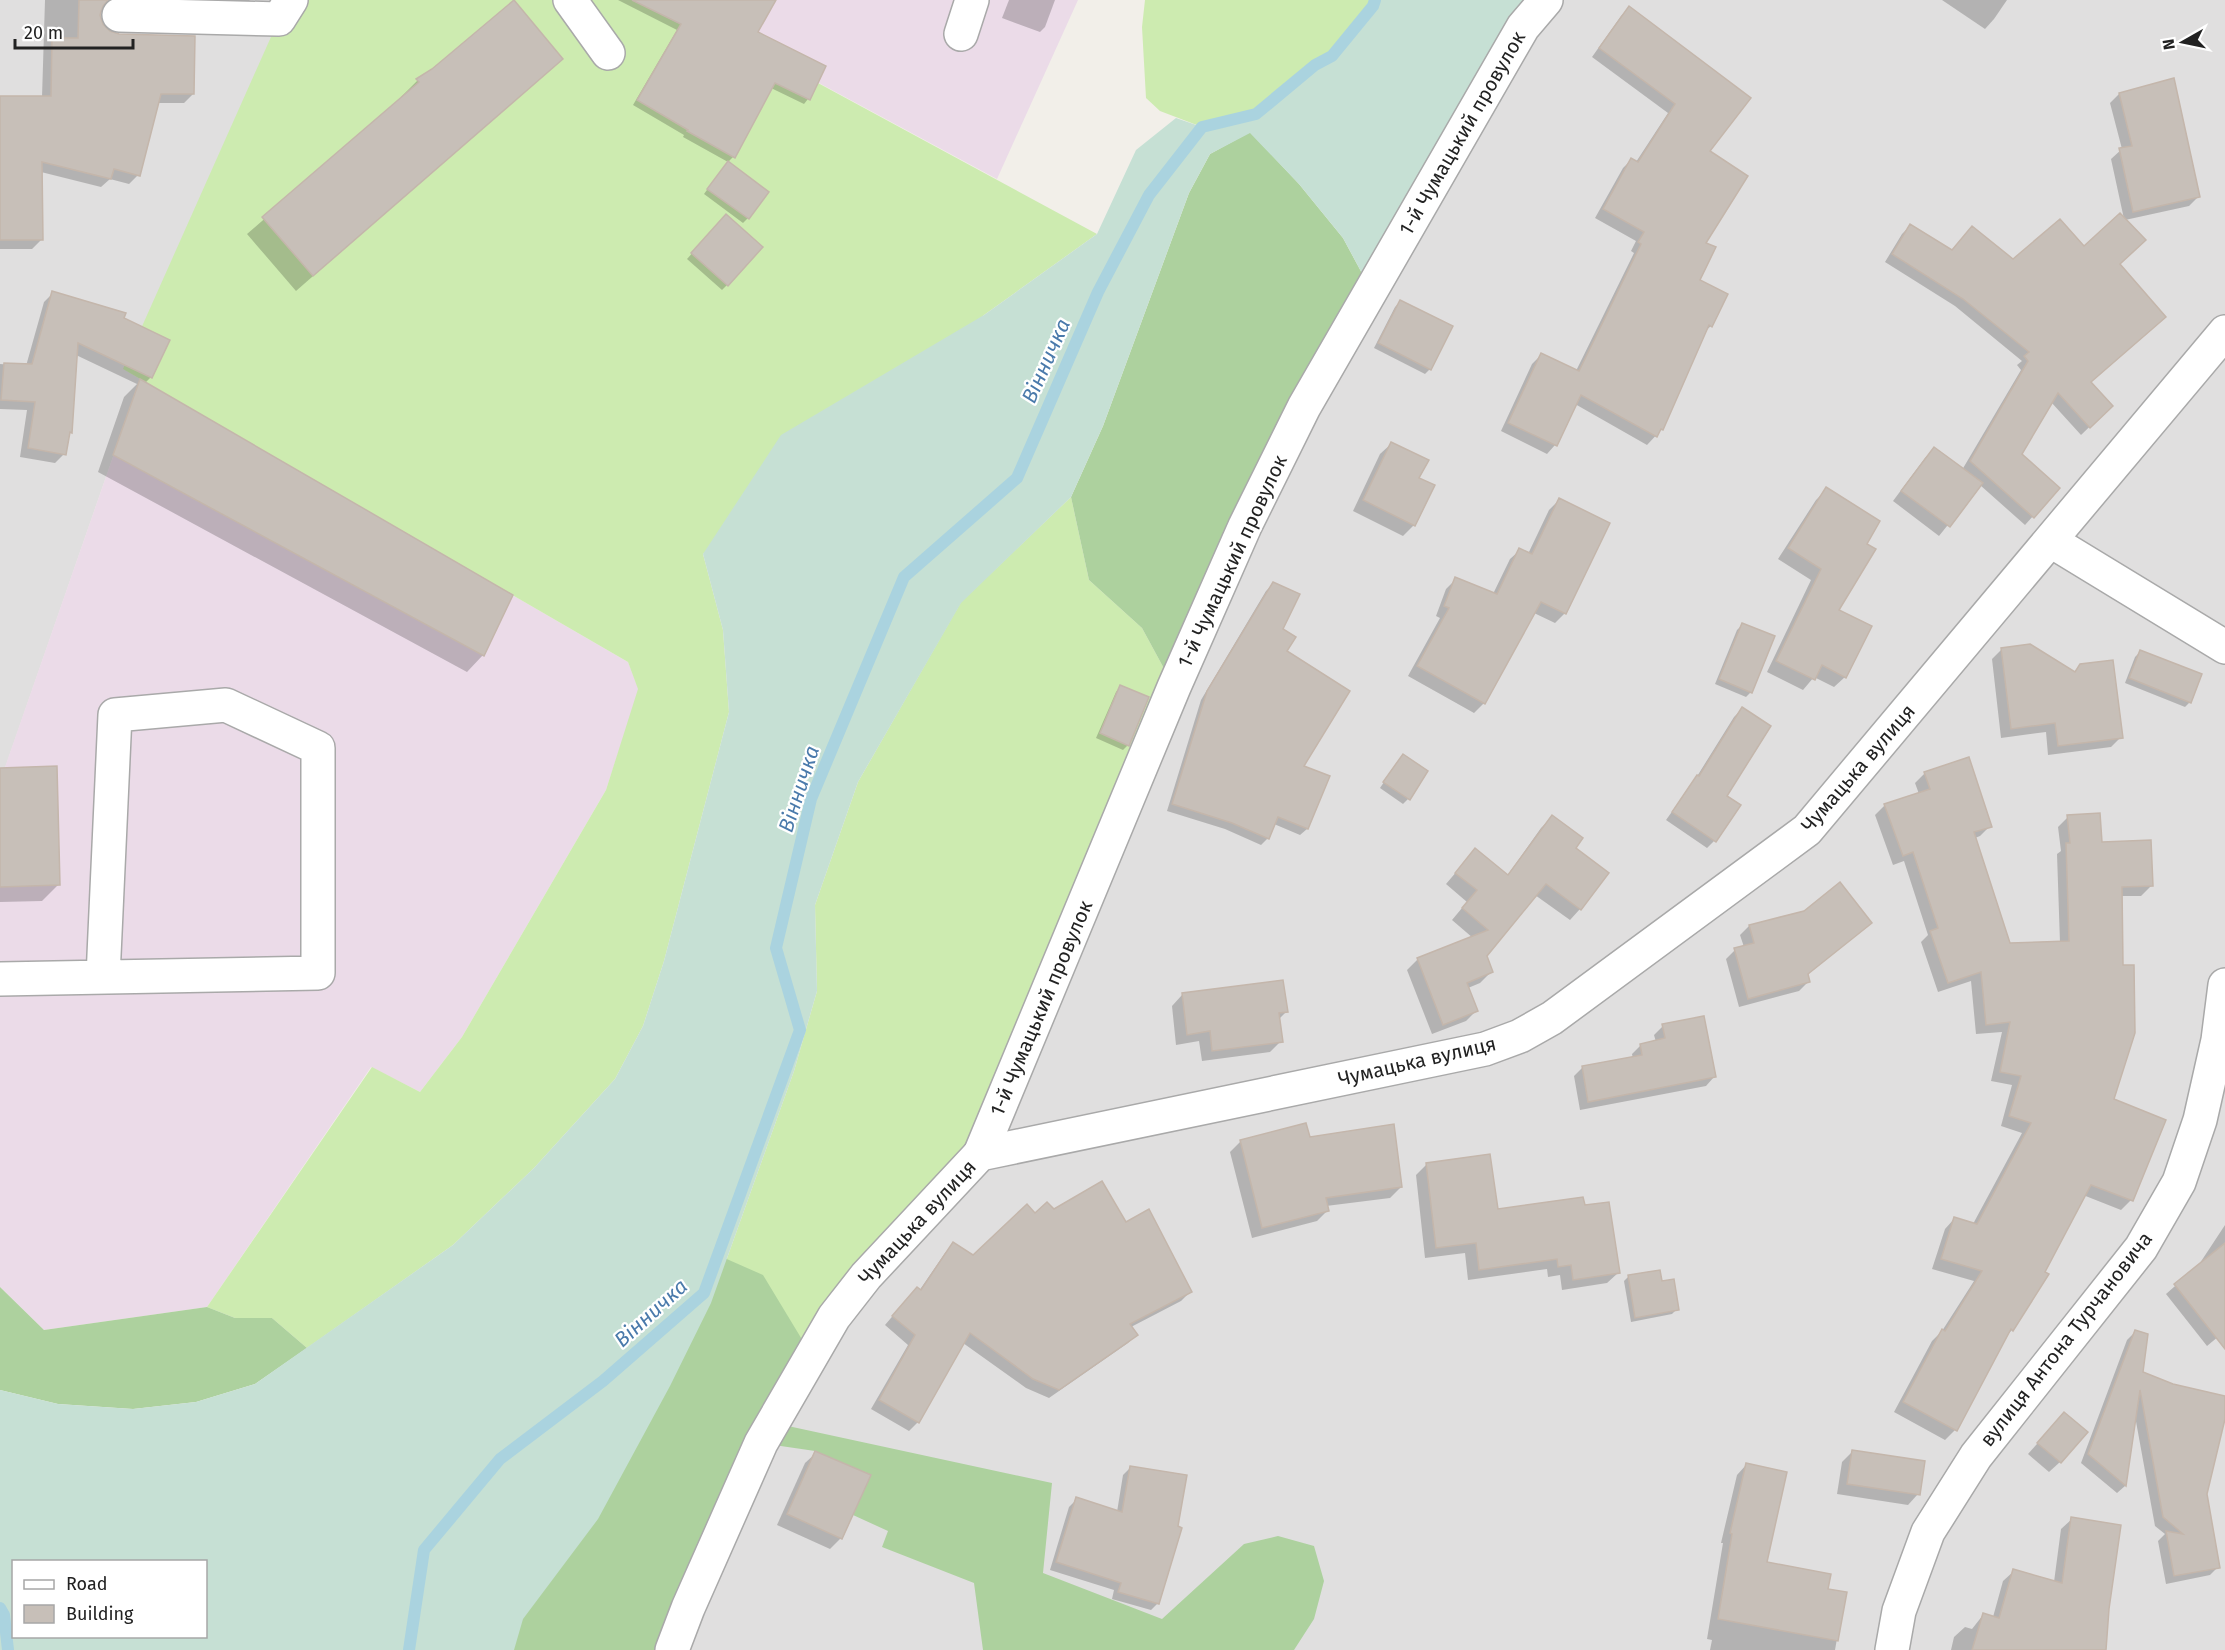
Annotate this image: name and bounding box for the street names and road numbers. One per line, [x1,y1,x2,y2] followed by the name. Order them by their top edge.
[1394,26,1531,239] street label: 1-й Чумацький провулок
[1172,450,1292,671] street label: 1-й Чумацький провулок
[1796,699,1920,837] street label: Чумацька вулиця
[985,896,1098,1119] street label: 1-й Чумацький провулок
[1336,1031,1498,1091] street label: Чумацька вулиця
[853,1155,981,1289] street label: Чумацька вулиця
[1975,1227,2157,1451] street label: вулиця Антона Турчановича

